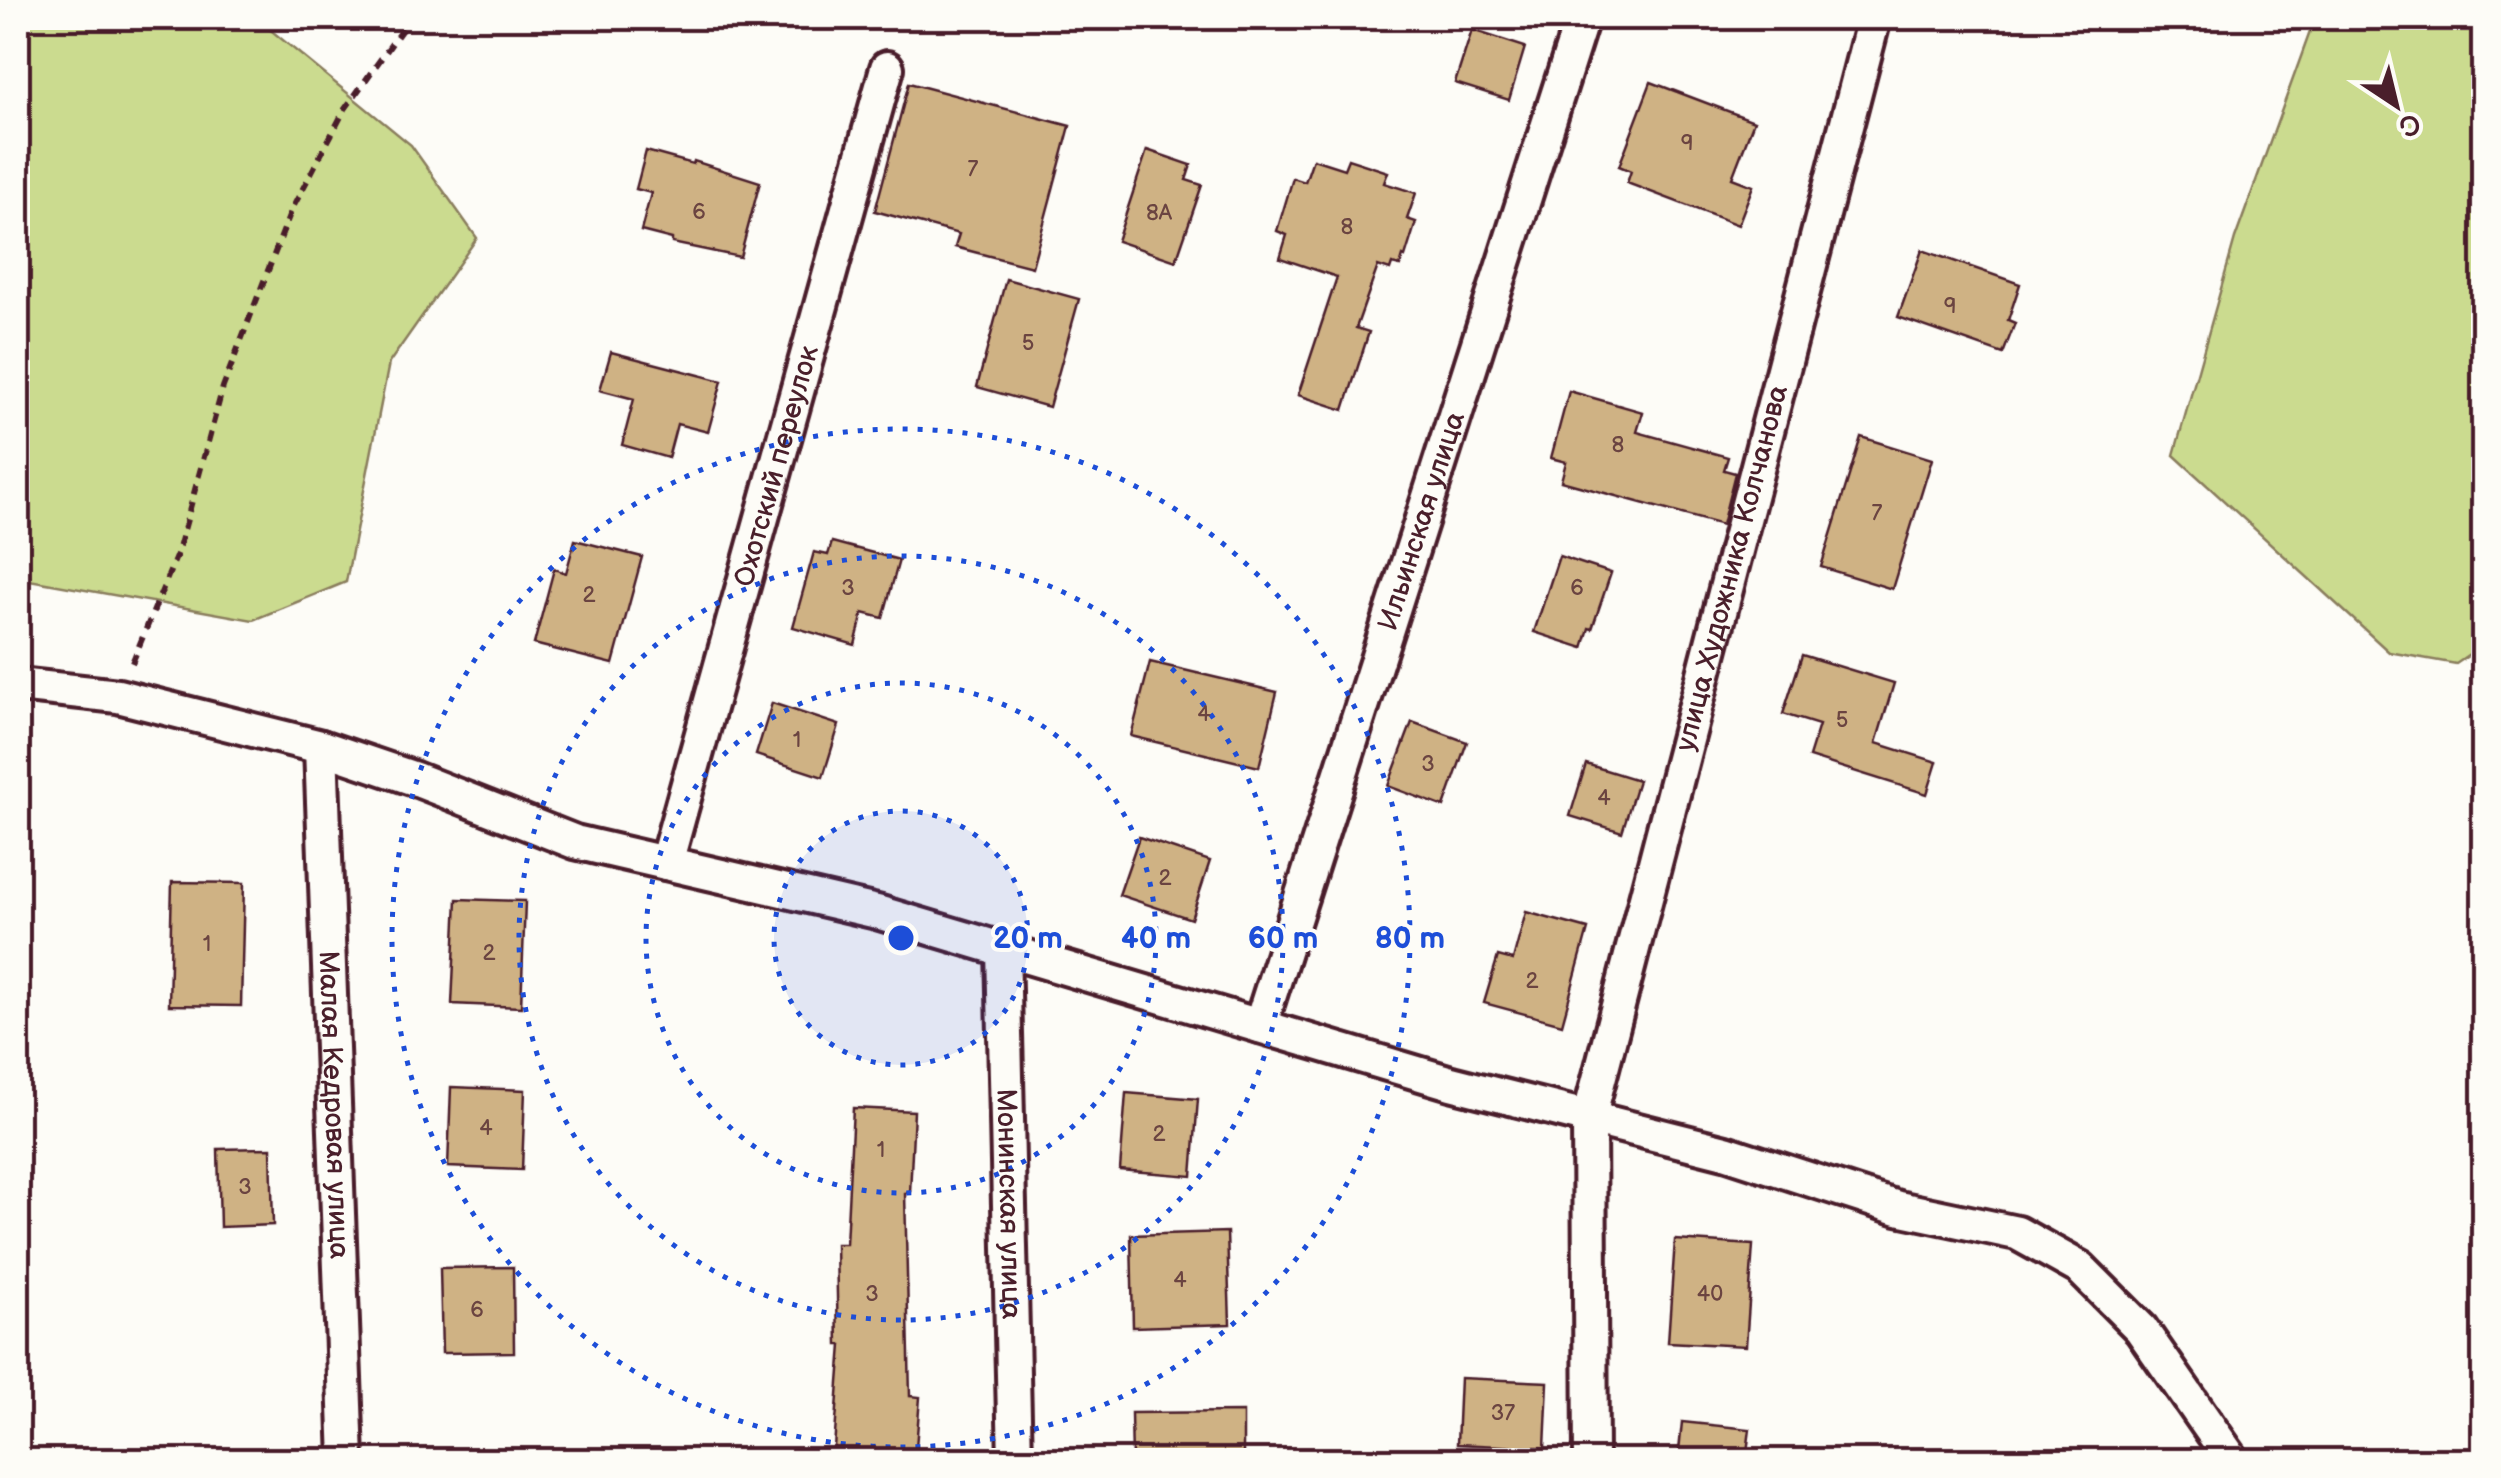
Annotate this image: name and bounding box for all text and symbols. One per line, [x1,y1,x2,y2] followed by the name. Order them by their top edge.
[2346,55,2446,155] north arrow
[2392,105,2427,144] text: С
[1681,130,1693,157] house number: 9
[968,156,979,183] house number: 7
[692,199,706,226] house number: 6
[1146,200,1173,227] house number: 8А
[1341,214,1353,241] house number: 8
[1944,293,1956,320] house number: 9
[1022,330,1034,357] house number: 5
[727,342,826,590] street label: Охотский переулок
[1668,381,1795,755] street label: улица Художника Колчанова
[1371,407,1472,634] street label: Ильинская улица
[1612,432,1624,459] house number: 8
[1872,500,1883,527] house number: 7
[841,575,855,602] house number: 3
[1570,575,1584,602] house number: 6
[583,582,596,609] house number: 2
[1197,701,1211,728] house number: 4
[1836,707,1848,734] house number: 5
[793,727,801,754] house number: 1
[1421,751,1435,778] house number: 3
[1597,785,1611,812] house number: 4
[1159,865,1172,892] house number: 2
[883,920,919,956] centre of rings
[993,921,1063,957] text: 20 m
[1121,921,1191,957] text: 40 m
[1248,921,1318,957] text: 60 m
[1375,921,1445,957] text: 80 m
[203,931,211,958] house number: 1
[483,940,496,967] house number: 2
[312,950,356,1260] street label: Малая Кедровая улица
[1526,968,1539,995] house number: 2
[990,1088,1028,1320] street label: Монинская улица
[479,1115,493,1142] house number: 4
[1153,1121,1166,1148] house number: 2
[877,1137,885,1164] house number: 1
[238,1174,252,1201] house number: 3
[1173,1267,1187,1294] house number: 4
[865,1281,879,1308] house number: 3
[1697,1281,1723,1308] house number: 40
[470,1297,484,1324] house number: 6
[1491,1400,1515,1427] house number: 37

